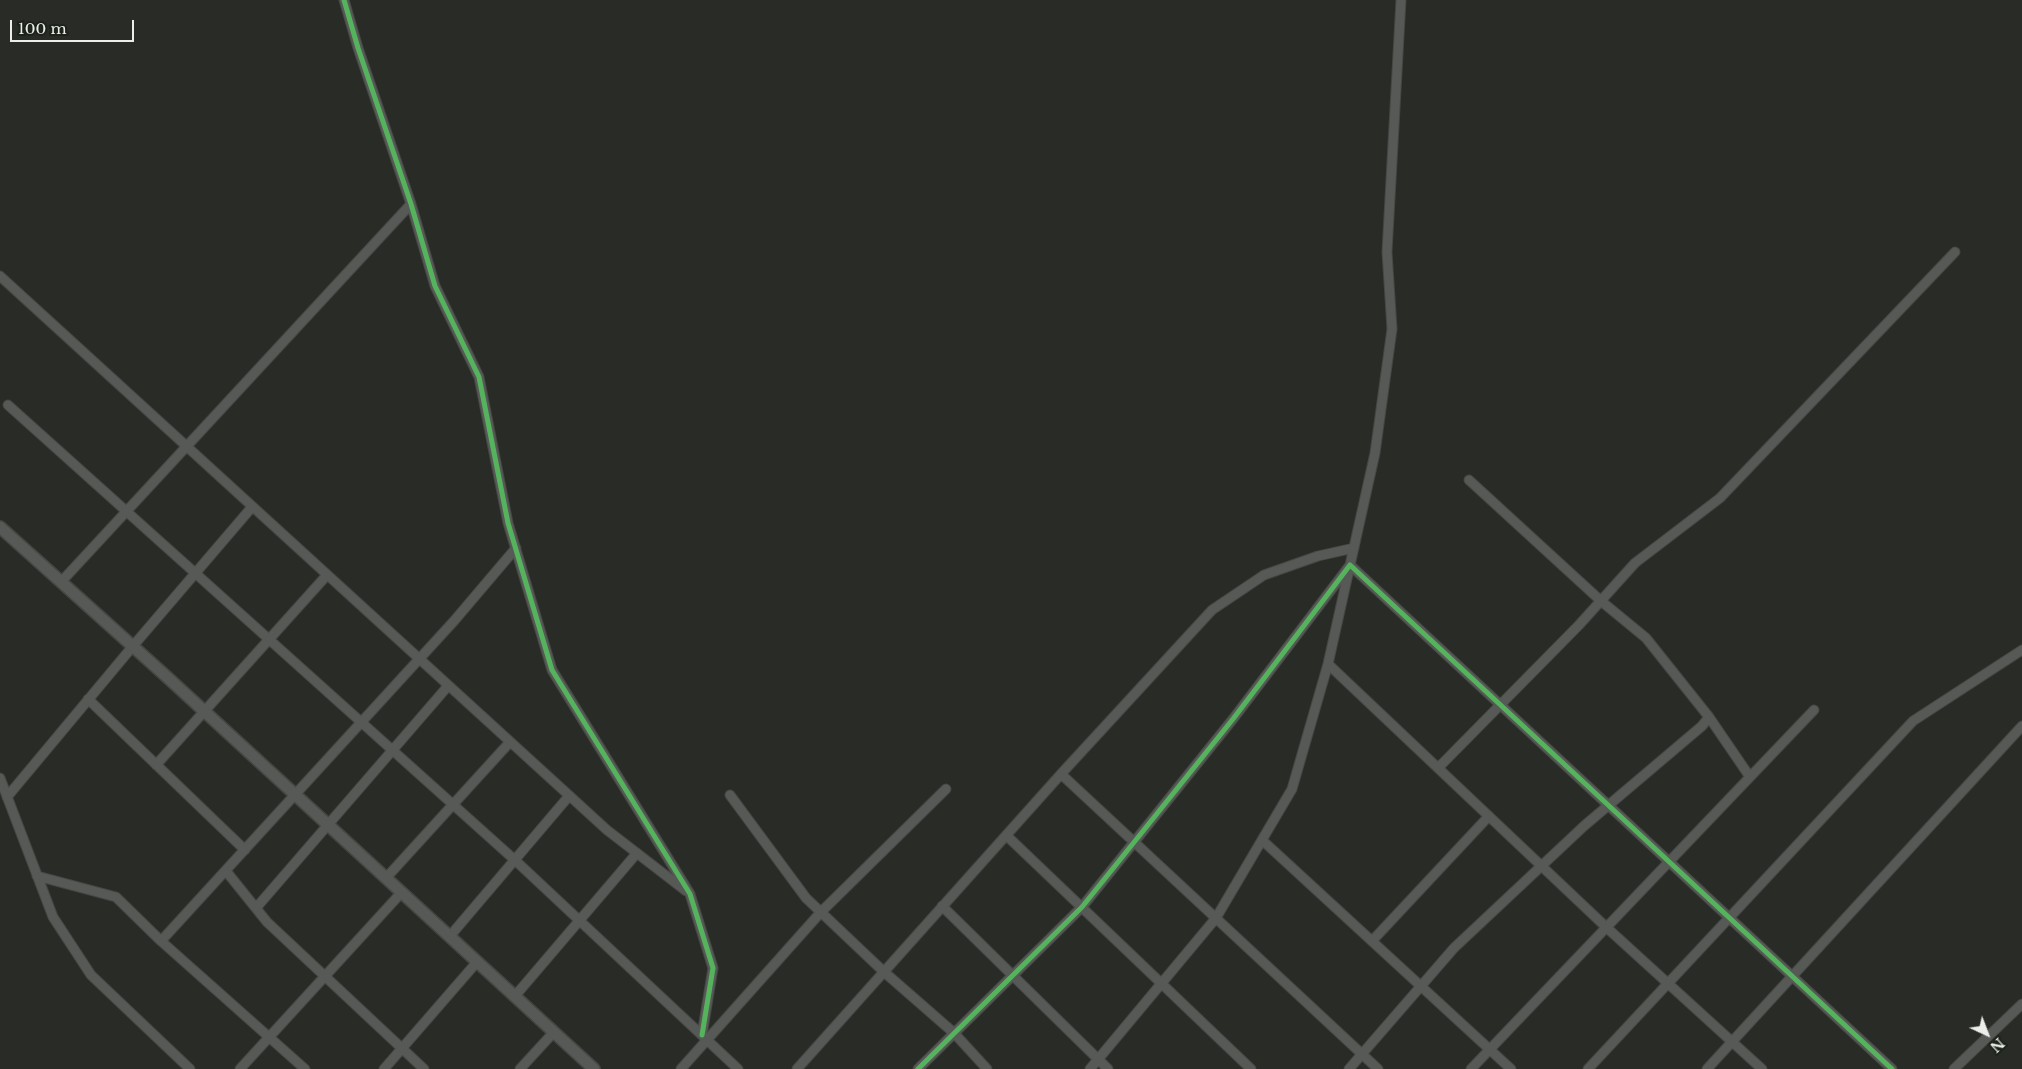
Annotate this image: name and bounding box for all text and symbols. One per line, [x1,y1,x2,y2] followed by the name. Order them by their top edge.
[12,10,136,42] scale bar
[18,19,67,38] text: 100 m
[1962,1009,2012,1059] north arrow
[1986,1034,2008,1056] text: N

